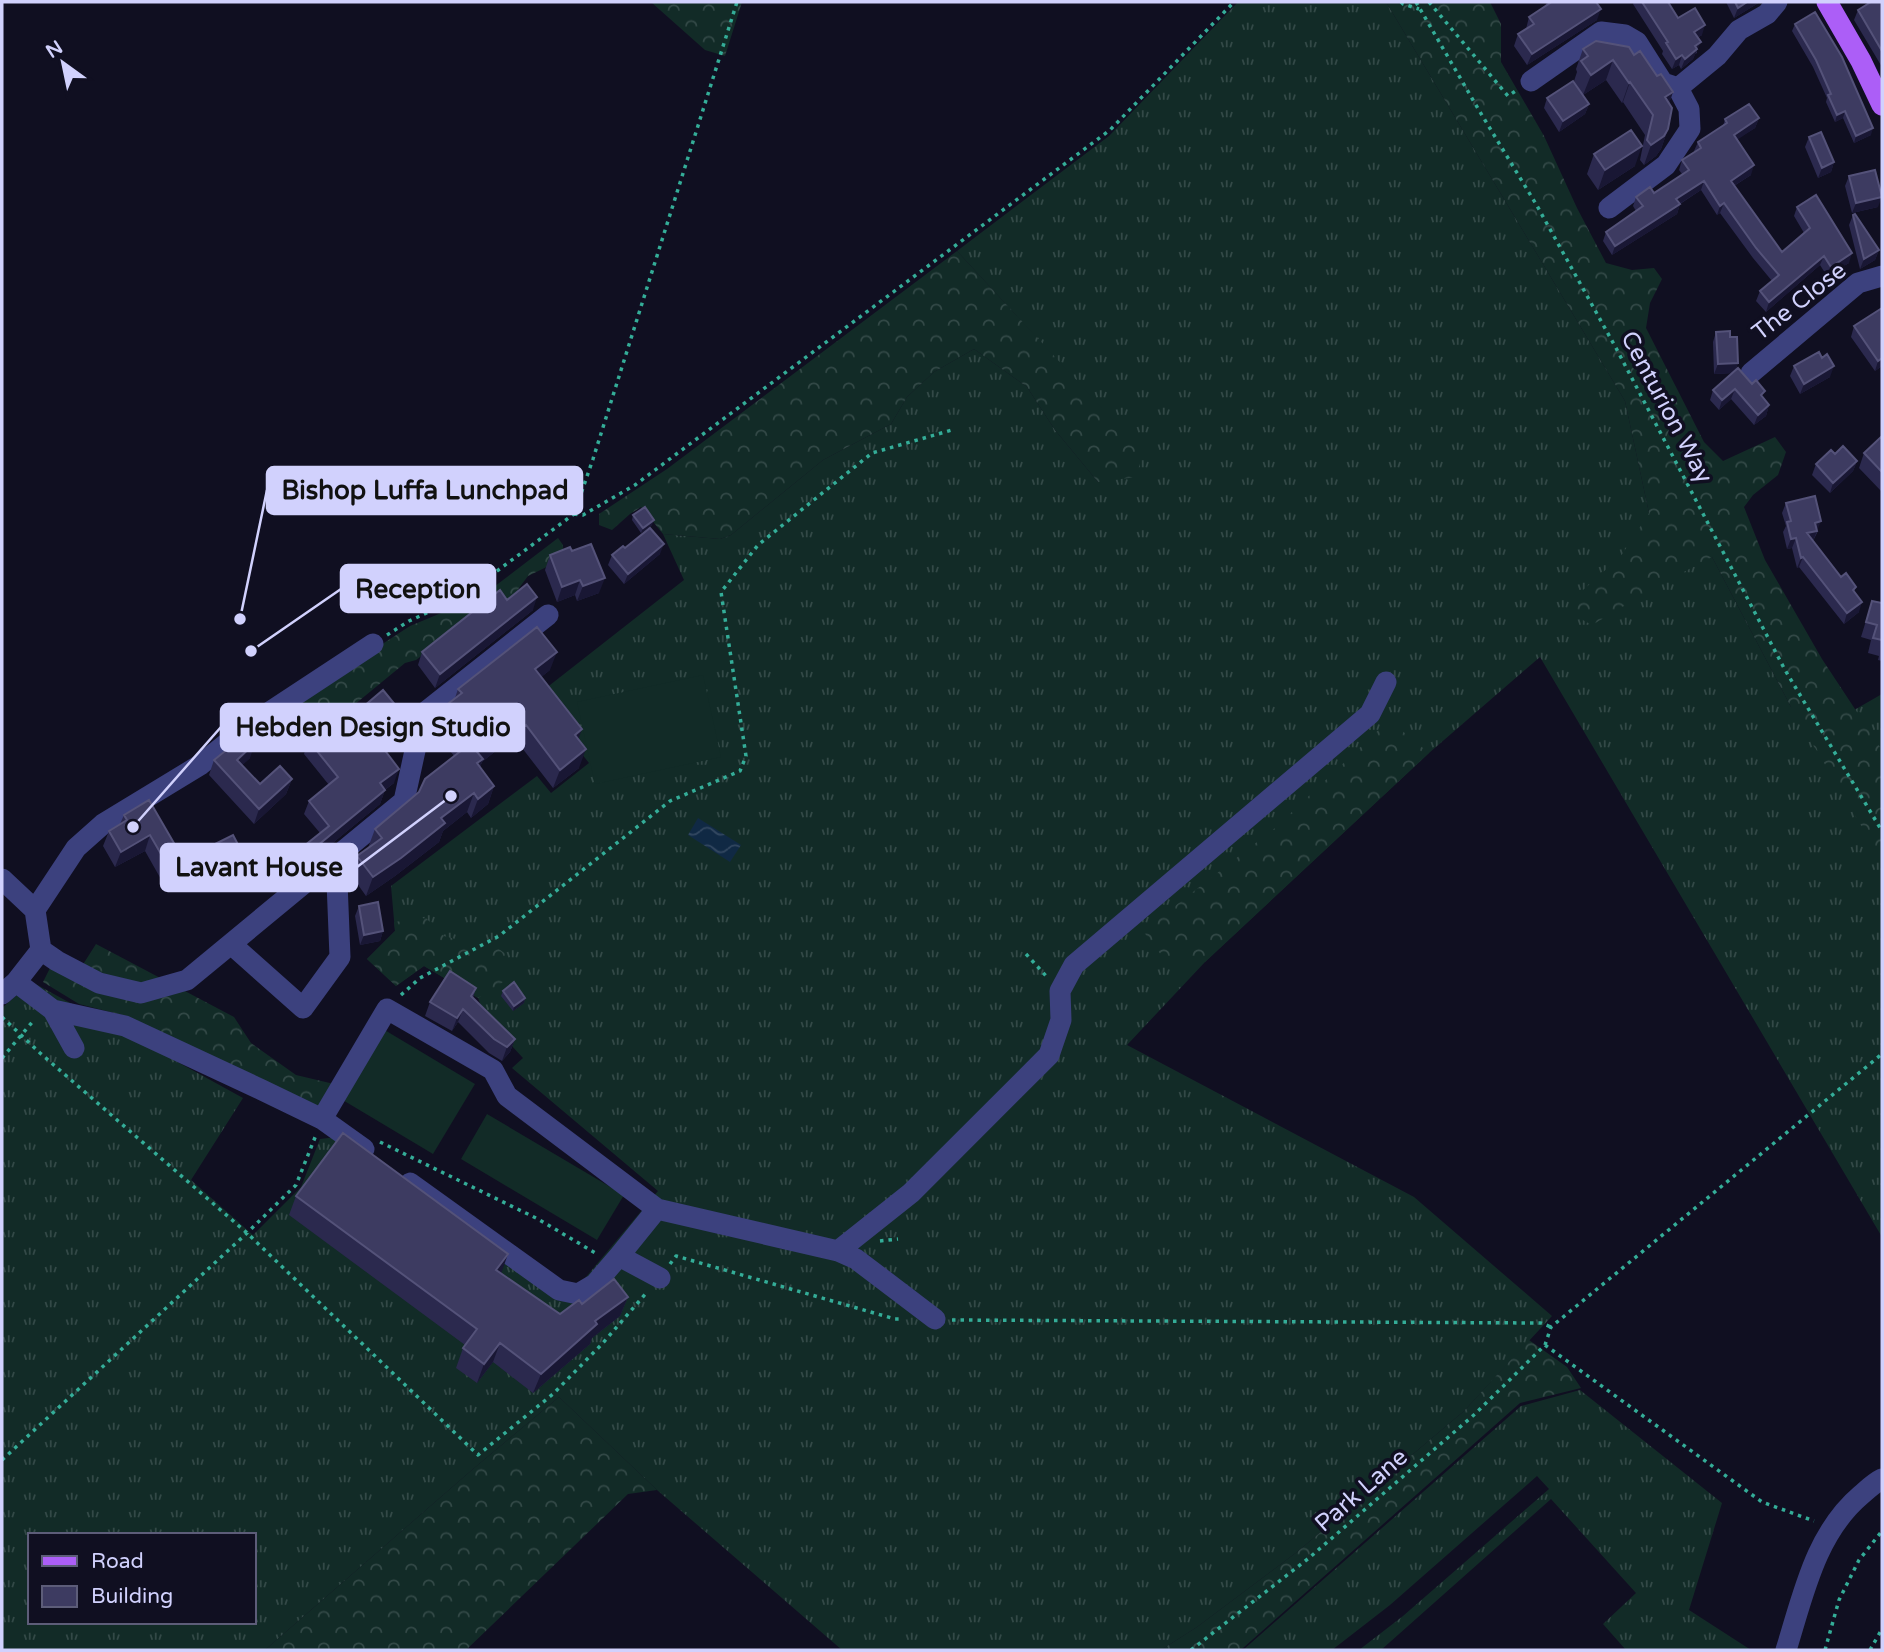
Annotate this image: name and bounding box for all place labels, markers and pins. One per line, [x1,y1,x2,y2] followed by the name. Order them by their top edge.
[267,467,582,514] callout: Bishop Luffa Lunchpad
[341,565,495,612] callout: Reception
[221,704,524,751] callout: Hebden Design Studio
[161,844,357,891] callout: Lavant House

